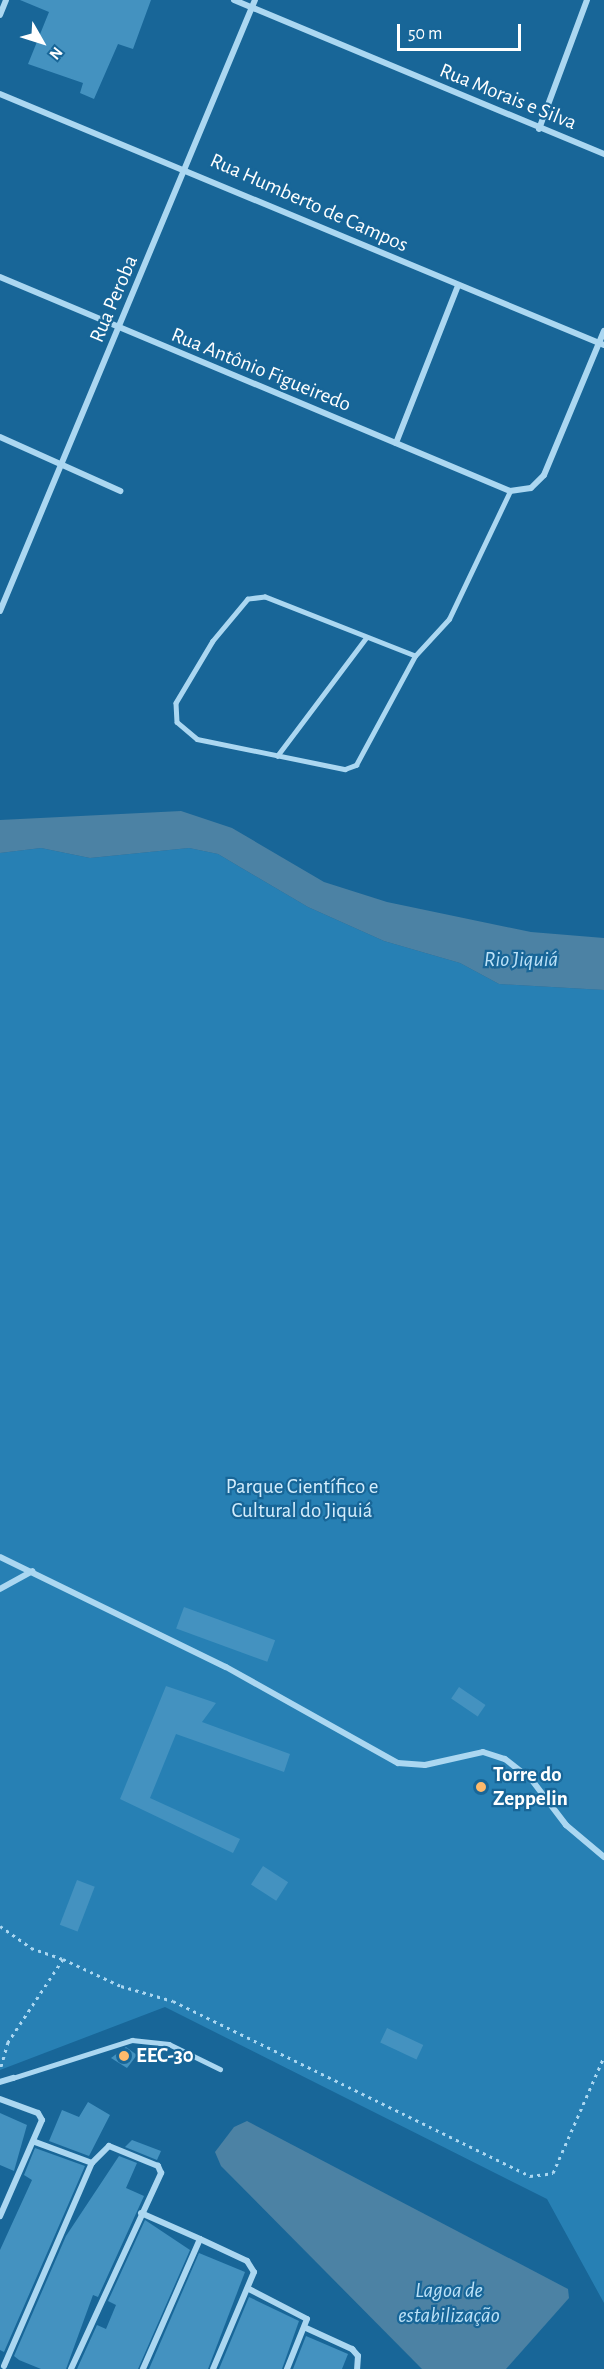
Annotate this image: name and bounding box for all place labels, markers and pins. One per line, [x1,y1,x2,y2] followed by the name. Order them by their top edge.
[493,1762,568,1812] place label: Torre do Zeppelin
[474,1780,488,1794] marker: Torre do Zeppelin
[136,2043,194,2069] place label: EEC-30
[117,2049,131,2063] marker: EEC-30

